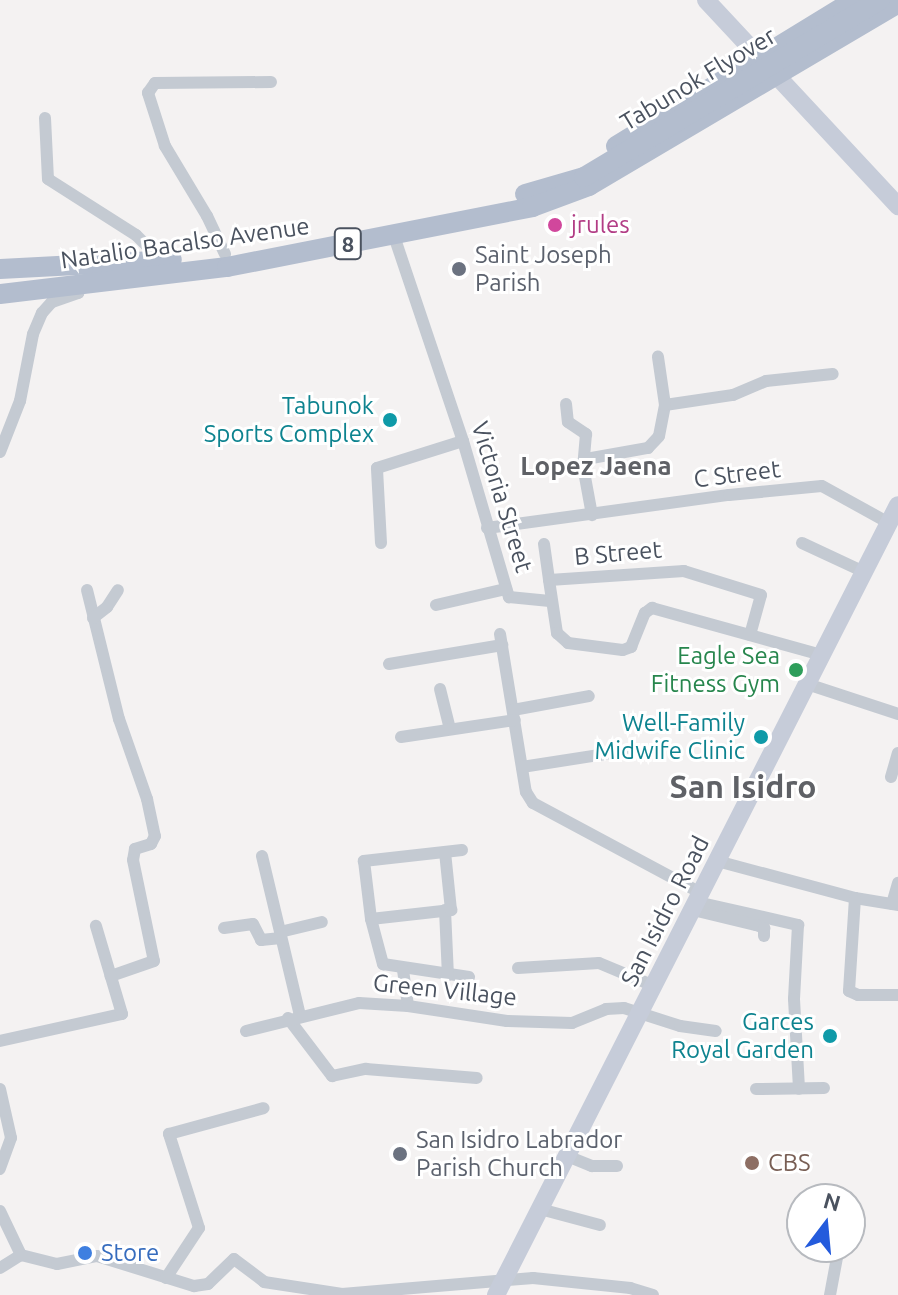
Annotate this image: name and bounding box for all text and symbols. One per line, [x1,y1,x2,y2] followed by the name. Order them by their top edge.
[615,21,781,137] street label: Tabunok Flyover
[59,211,311,275] street label: Natalio Bacalso Avenue
[571,211,630,239] place label: jrules
[546,216,564,234] marker: jrules
[332,226,364,262] road number: 8
[475,241,612,297] place label: Saint Joseph Parish
[450,260,468,278] marker: Saint Joseph Parish
[204,392,374,448] place label: Tabunok Sports Complex
[381,411,399,429] marker: Tabunok Sports Complex
[465,418,539,576] street label: Victoria Street
[520,450,672,482] district label: Lopez Jaena
[692,454,782,494] street label: C Street
[573,535,663,571] street label: B Street
[651,642,780,698] place label: Eagle Sea Fitness Gym
[787,661,805,679] marker: Eagle Sea Fitness Gym
[594,709,745,765] place label: Well-Family Midwife Clinic
[752,728,770,746] marker: Well-Family Midwife Clinic
[669,767,817,805] district label: San Isidro
[615,831,715,991] street label: San Isidro Road
[372,968,518,1012] street label: Green Village
[671,1008,814,1064] place label: Garces Royal Garden
[821,1027,839,1045] marker: Garces Royal Garden
[416,1126,622,1182] place label: San Isidro Labrador Parish Church
[391,1145,409,1163] marker: San Isidro Labrador Parish Church
[768,1149,811,1177] place label: CBS
[743,1154,761,1172] marker: CBS
[786,1183,866,1263] north arrow
[821,1187,844,1216] text: N
[101,1239,159,1267] place label: Store
[76,1244,94,1262] marker: Store

